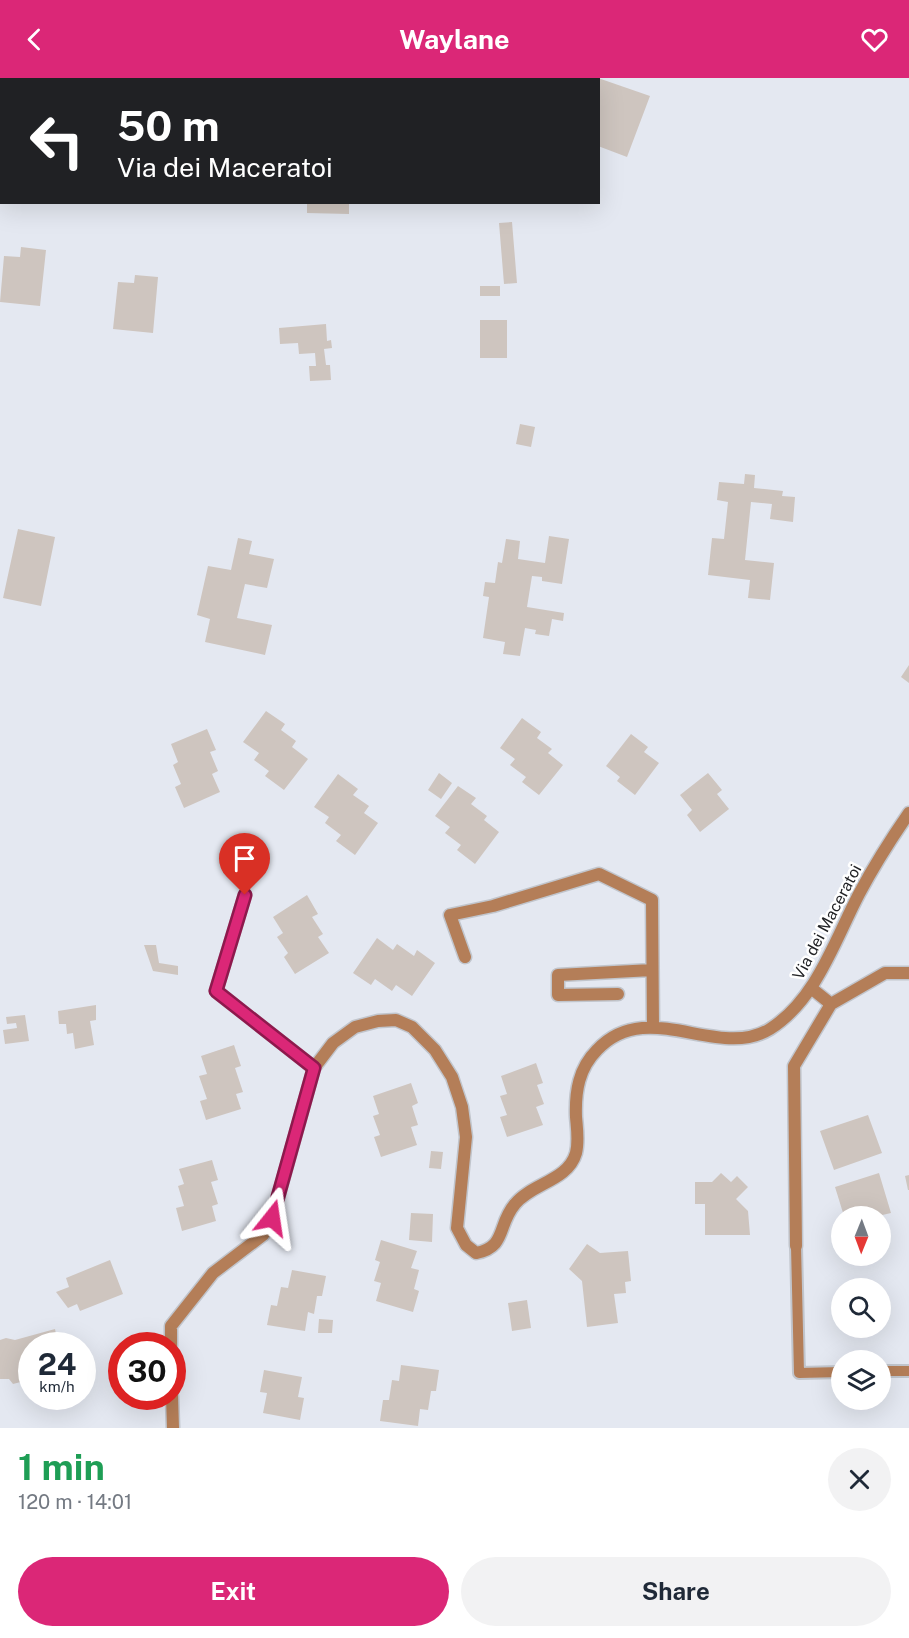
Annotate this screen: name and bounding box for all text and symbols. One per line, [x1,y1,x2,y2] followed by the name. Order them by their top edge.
[18,23,51,56] icon: back
[399,23,510,55] text: Waylane
[858,23,891,56] icon: heart
[117,101,220,150] text: 50 m
[18,102,96,180] icon: left
[117,151,333,183] text: Via dei Maceratoi
[219,833,270,895] pin
[228,842,261,875] icon: arrive
[789,861,865,983] street label: Via dei Maceratoi
[240,1186,304,1250] position arrow
[831,1206,891,1266] north arrow
[831,1206,891,1410] map controls
[831,1278,891,1338] button: search
[108,1332,186,1410] speed limit sign: 30
[38,1346,76,1382] text: 24
[831,1350,891,1410] button: layers
[39,1378,75,1395] text: km/h
[18,1446,105,1488] text: 1 min
[828,1448,891,1511] button: close
[18,1490,132,1514] text: 120 m · 14:01
[18,1557,449,1626] button: Exit
[461,1557,891,1626] button: Share

